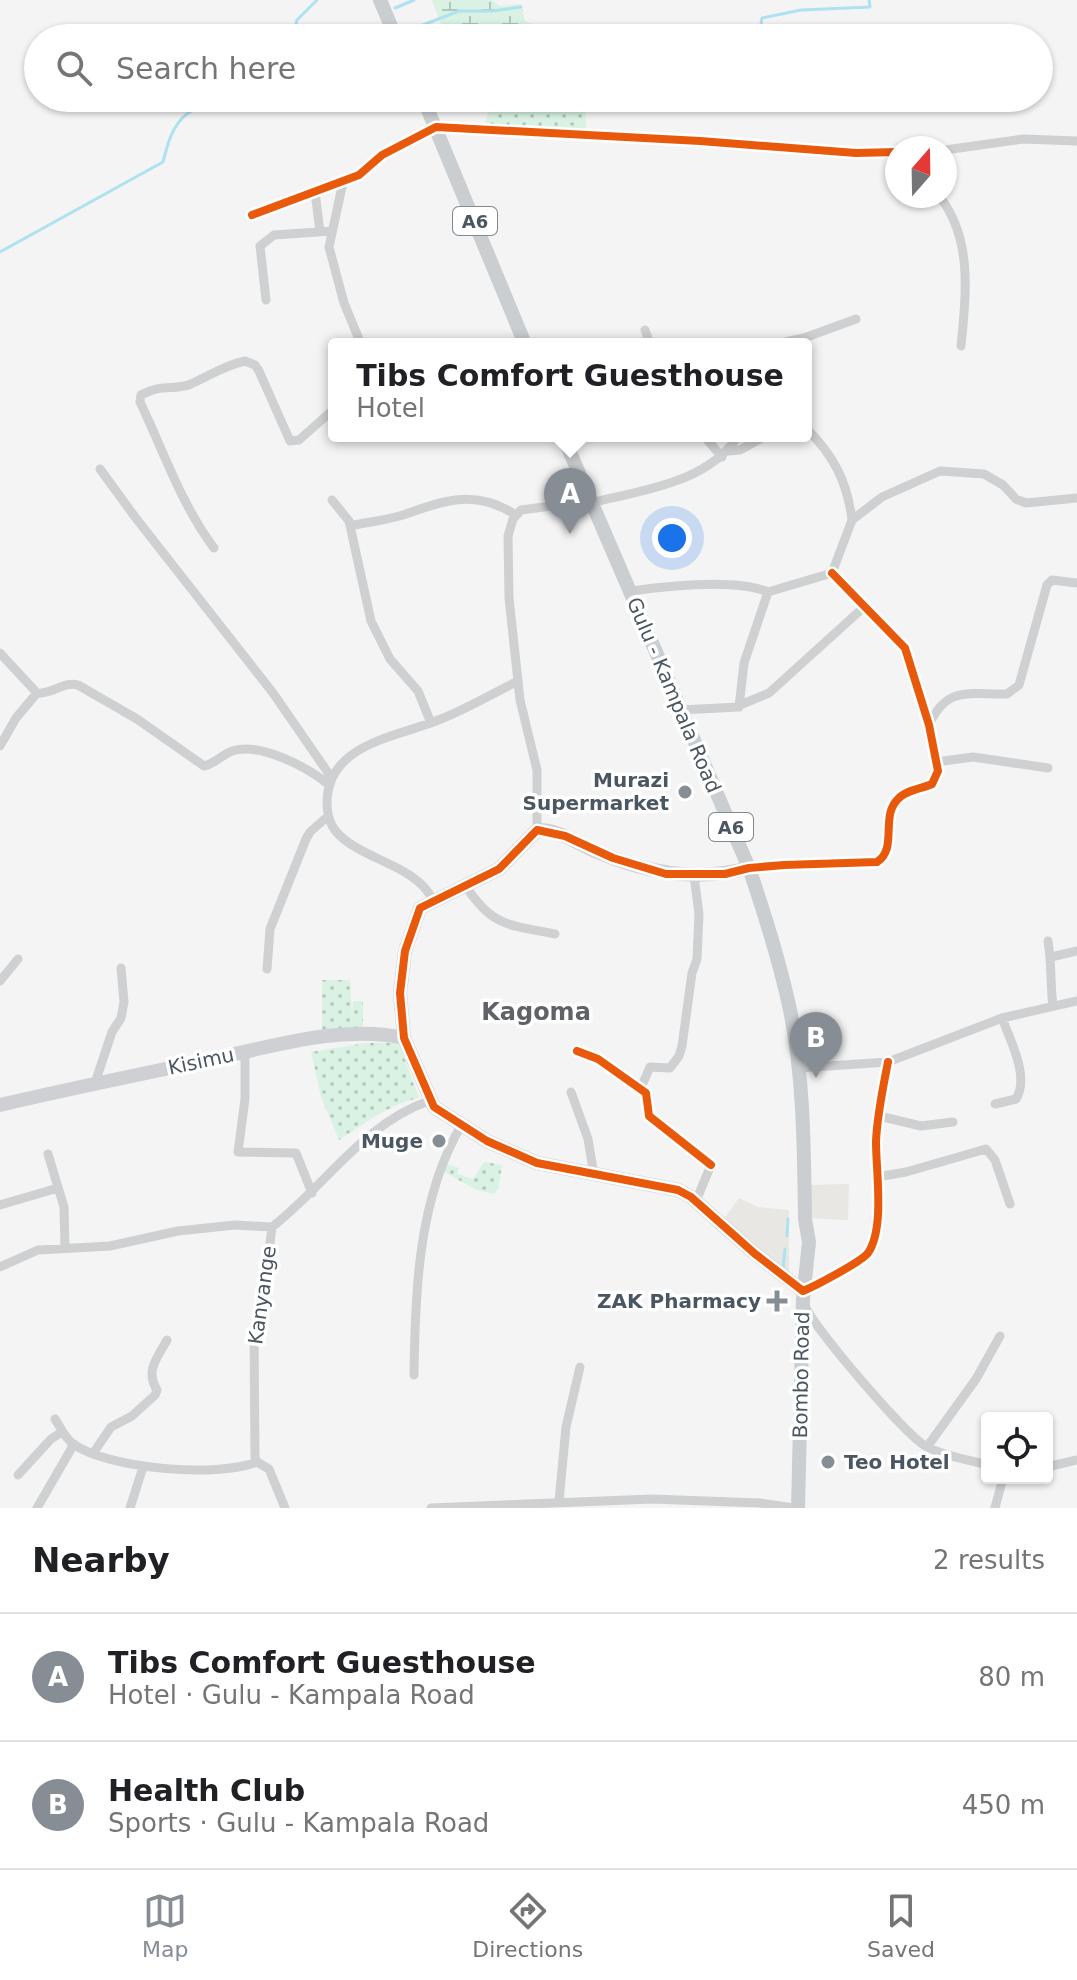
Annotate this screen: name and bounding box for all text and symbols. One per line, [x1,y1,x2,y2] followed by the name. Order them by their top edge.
[24,24,1053,112] search box
[52,46,96,90] icon: search
[116,51,296,86] text: Search here
[885,136,957,208] north arrow
[453,207,497,235] road number: A6
[328,338,812,442] popup
[356,358,784,393] text: Tibs Comfort Guesthouse
[356,393,425,423] text: Hotel
[544,468,596,534] pin: A
[652,518,692,558] your location
[622,594,726,796] street label: Gulu - Kampala Road
[523,768,669,815] place label: Murazi Supermarket
[676,783,694,801] marker: Murazi Supermarket
[709,813,753,841] road number: A6
[481,998,591,1026] district label: Kagoma
[790,1012,842,1078] pin: B
[166,1042,236,1080] street label: Kisimu
[361,1129,423,1153] place label: Muge
[430,1132,448,1150] marker: Muge
[243,1244,281,1346] street label: Kanyange
[597,1289,761,1313] place label: ZAK Pharmacy
[768,1292,786,1310] marker: ZAK Pharmacy
[788,1311,814,1439] street label: Bombo Road
[981,1412,1053,1484] map controls
[981,1412,1053,1484] button: locate
[844,1450,950,1474] place label: Teo Hotel
[819,1453,837,1471] marker: Teo Hotel
[32,1540,170,1580] text: Nearby
[933,1545,1045,1575] text: 2 results
[108,1645,536,1680] text: Tibs Comfort Guesthouse
[48,1662,68,1692] text: A
[978,1662,1045,1692] text: 80 m
[108,1680,475,1710] text: Hotel · Gulu - Kampala Road
[108,1773,305,1808] text: Health Club
[48,1790,68,1820] text: B
[962,1790,1045,1820] text: 450 m
[108,1808,489,1838] text: Sports · Gulu - Kampala Road
[142,1889,188,1962] tab: Map
[472,1889,583,1962] tab: Directions
[867,1889,935,1962] tab: Saved

